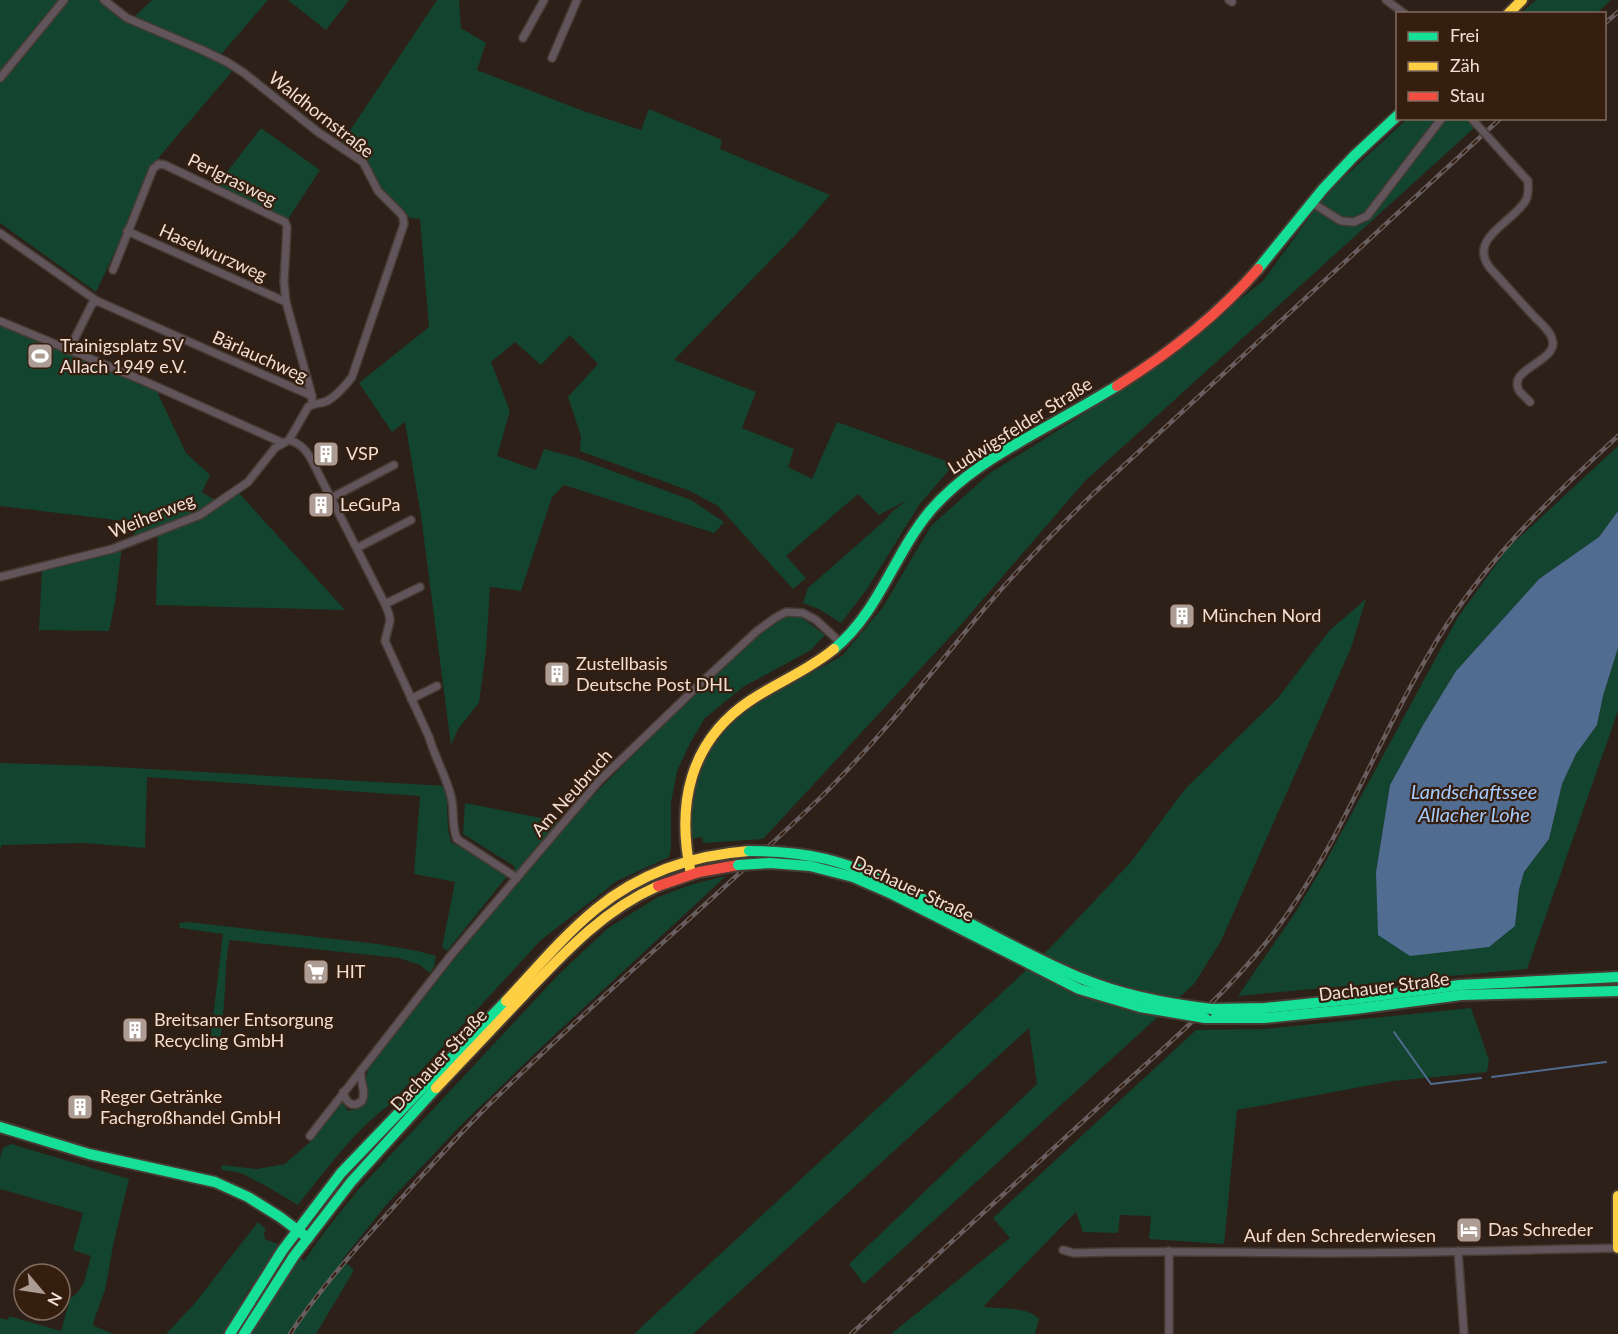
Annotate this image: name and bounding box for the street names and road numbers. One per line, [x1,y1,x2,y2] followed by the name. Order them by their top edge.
[265,66,379,162] street label: Waldhornstraße
[184,148,280,210] street label: Perlgrasweg
[156,219,271,286] street label: Haselwurzweg
[209,325,311,387] street label: Bärlauchweg
[943,372,1096,478] street label: Ludwigsfelder Straße
[106,488,198,542] street label: Weiherweg
[526,744,616,841] street label: Am Neubruch
[849,850,978,926] street label: Dachauer Straße
[1317,967,1450,1005] street label: Dachauer Straße
[385,1004,491,1115] street label: Dachauer Straße
[1244,1224,1436,1246] street label: Auf den Schrederwiesen

